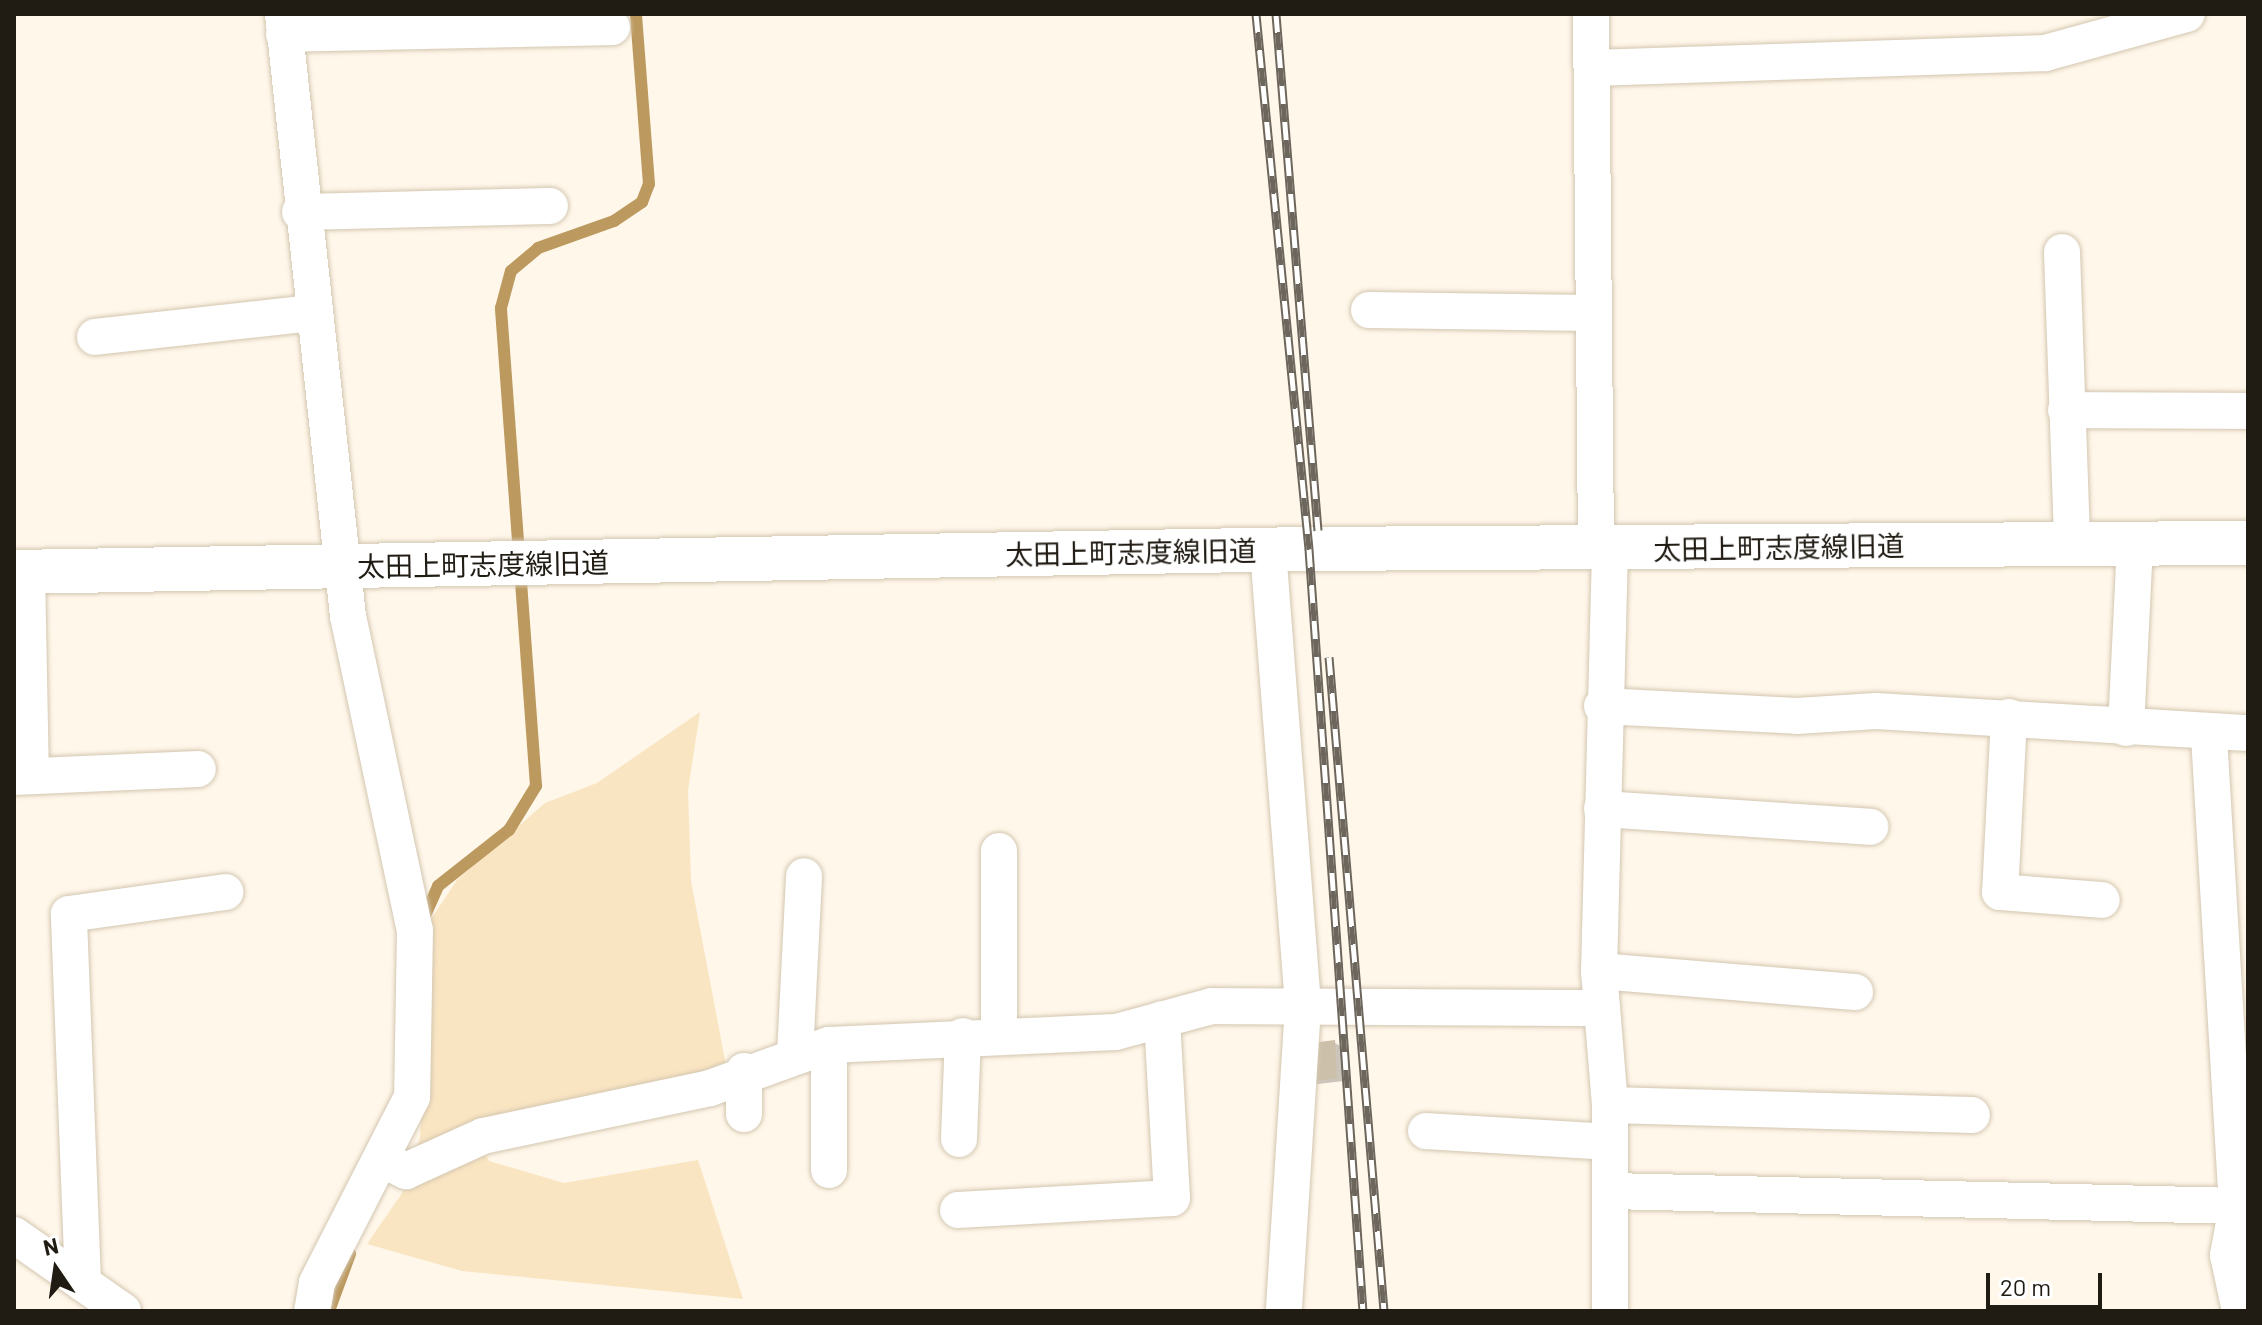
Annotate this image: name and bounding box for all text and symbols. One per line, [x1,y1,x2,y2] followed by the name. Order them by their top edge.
[1653,528,1905,566] street label: 太田上町志度線旧道
[1005,533,1257,571] street label: 太田上町志度線旧道
[357,545,609,583] street label: 太田上町志度線旧道
[16,1229,96,1309] north arrow
[41,1231,61,1260] text: N
[1990,1257,2106,1307] scale bar
[2000,1272,2051,1301] text: 20 m

